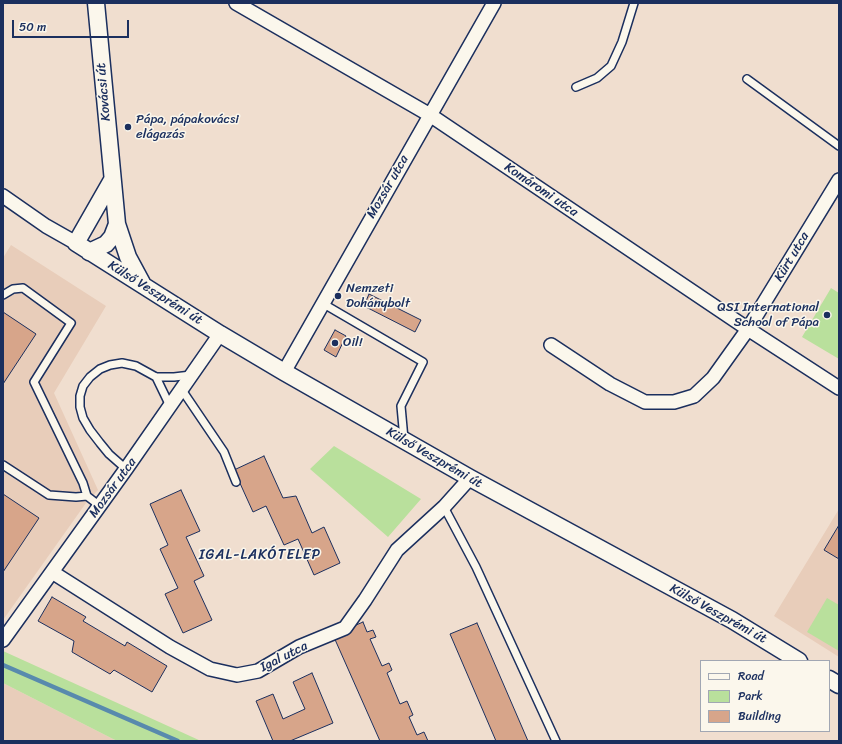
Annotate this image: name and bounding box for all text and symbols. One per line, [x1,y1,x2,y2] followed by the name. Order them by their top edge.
[14,12,131,38] scale bar
[19,16,46,38] text: 50 m
[94,62,114,122] street label: Kovácsi út
[136,112,239,143] place label: Pápa, pápakovácsi elágazás
[123,122,133,132] marker: Pápa, pápakovácsi elágazás
[364,153,412,221] street label: Mozsár utca
[501,160,581,220] street label: Komáromi utca
[771,229,813,285] street label: Kürt utca
[105,258,205,328] street label: Külső Veszprémi út
[346,281,410,312] place label: Nemzeti Dohánybolt
[333,291,343,301] marker: Nemzeti Dohánybolt
[717,300,819,331] place label: QSI International School of Pápa
[822,310,832,320] marker: QSI International School of Pápa
[343,335,362,351] place label: Oil!
[330,338,340,348] marker: Oil!
[383,424,485,492] street label: Külső Veszprémi út
[86,455,140,521] street label: Mozsár utca
[199,547,321,563] district label: IGAL-LAKÓTELEP
[667,581,769,647] street label: Külső Veszprémi út
[258,638,310,676] street label: Igal utca
[700,660,830,732] legend
[738,665,764,687] text: Road
[738,685,763,707] text: Park
[738,705,781,727] text: Building

